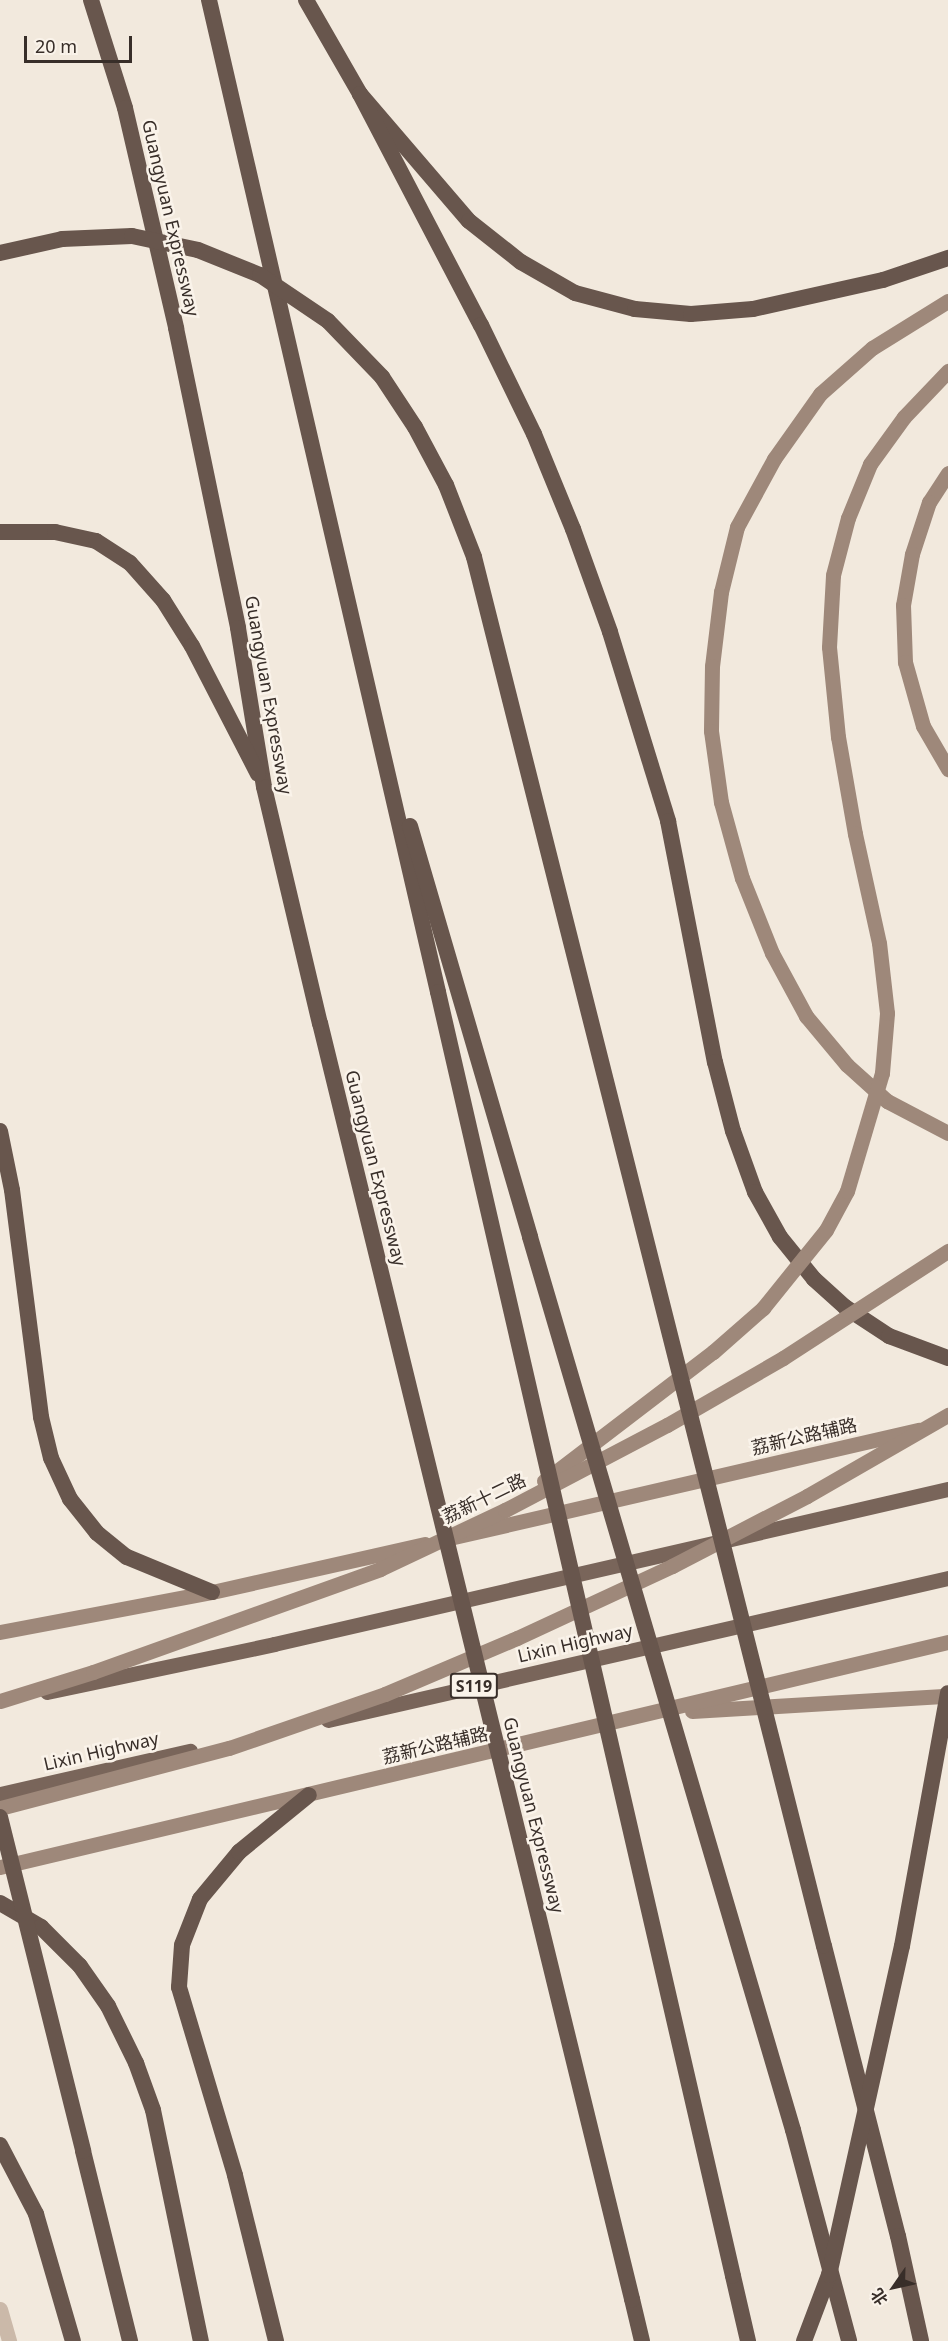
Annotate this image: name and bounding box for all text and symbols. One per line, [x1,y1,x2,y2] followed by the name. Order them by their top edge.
[27,24,135,62] scale bar
[35,34,77,58] text: 20 m
[138,118,204,318] street label: Guangyuan Expressway
[241,594,297,796] street label: Guangyuan Expressway
[341,1068,411,1268] street label: Guangyuan Expressway
[749,1413,859,1459] street label: 荔新公路辅路
[439,1469,529,1527] street label: 荔新十二路
[515,1619,635,1667] street label: Lixin Highway
[448,1673,500,1699] road number: S119
[499,1715,569,1915] street label: Guangyuan Expressway
[380,1722,490,1768] street label: 荔新公路辅路
[41,1727,161,1775] street label: Lixin Highway
[864,2257,924,2317] north arrow
[865,2284,893,2310] text: 北

